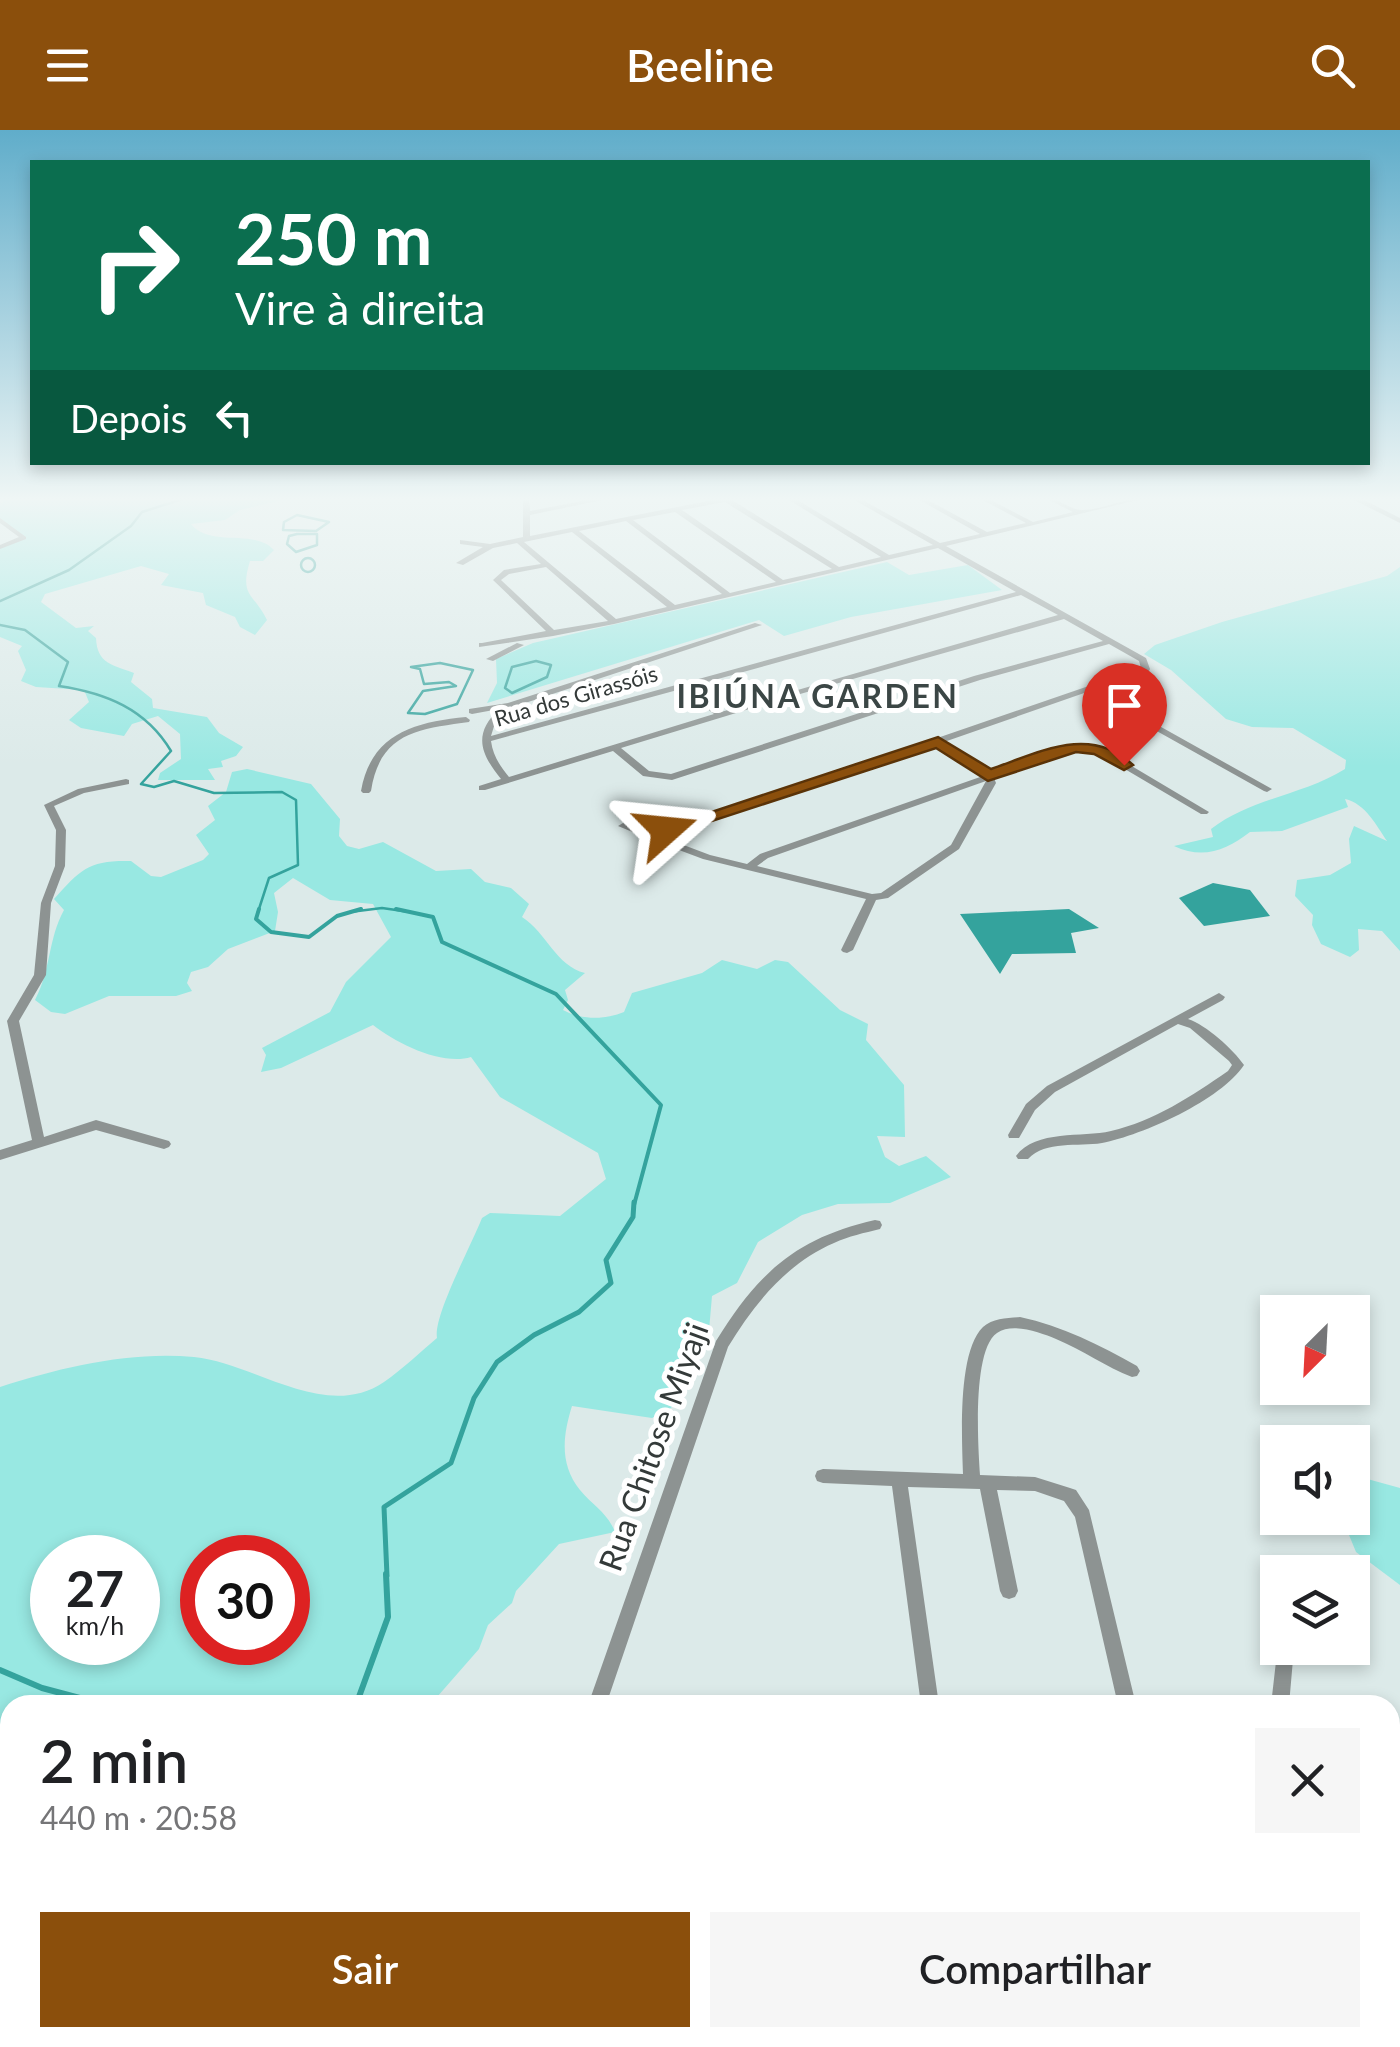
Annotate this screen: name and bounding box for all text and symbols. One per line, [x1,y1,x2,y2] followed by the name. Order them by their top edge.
[40,38,95,93] icon: menu
[626,38,774,92] text: Beeline
[1305,38,1360,93] icon: search
[235,196,432,280] text: 250 m
[70,200,200,330] icon: right
[235,281,485,335] text: Vire à direita
[207,390,262,445] icon: left
[70,395,187,441] text: Depois
[491,659,661,732] street label: Rua dos Girassóis
[1082,663,1167,766] pin
[676,676,960,715] district label: IBIÚNA GARDEN
[1097,678,1152,733] icon: arrive
[614,778,718,882] position arrow
[1260,1295,1370,1405] north arrow
[1260,1295,1370,1665] map controls
[590,1317,716,1576] street label: Rua Chitose Miyaji
[1260,1425,1370,1535] button: sound
[180,1535,310,1665] speed limit sign: 30
[1260,1555,1370,1665] button: layers
[66,1558,124,1618] text: 27
[66,1610,124,1640] text: km/h
[40,1724,188,1796] text: 2 min
[1255,1728,1360,1833] button: close
[40,1798,237,1837] text: 440 m · 20:58
[40,1912,690,2027] button: Sair
[710,1912,1360,2027] button: Compartilhar

